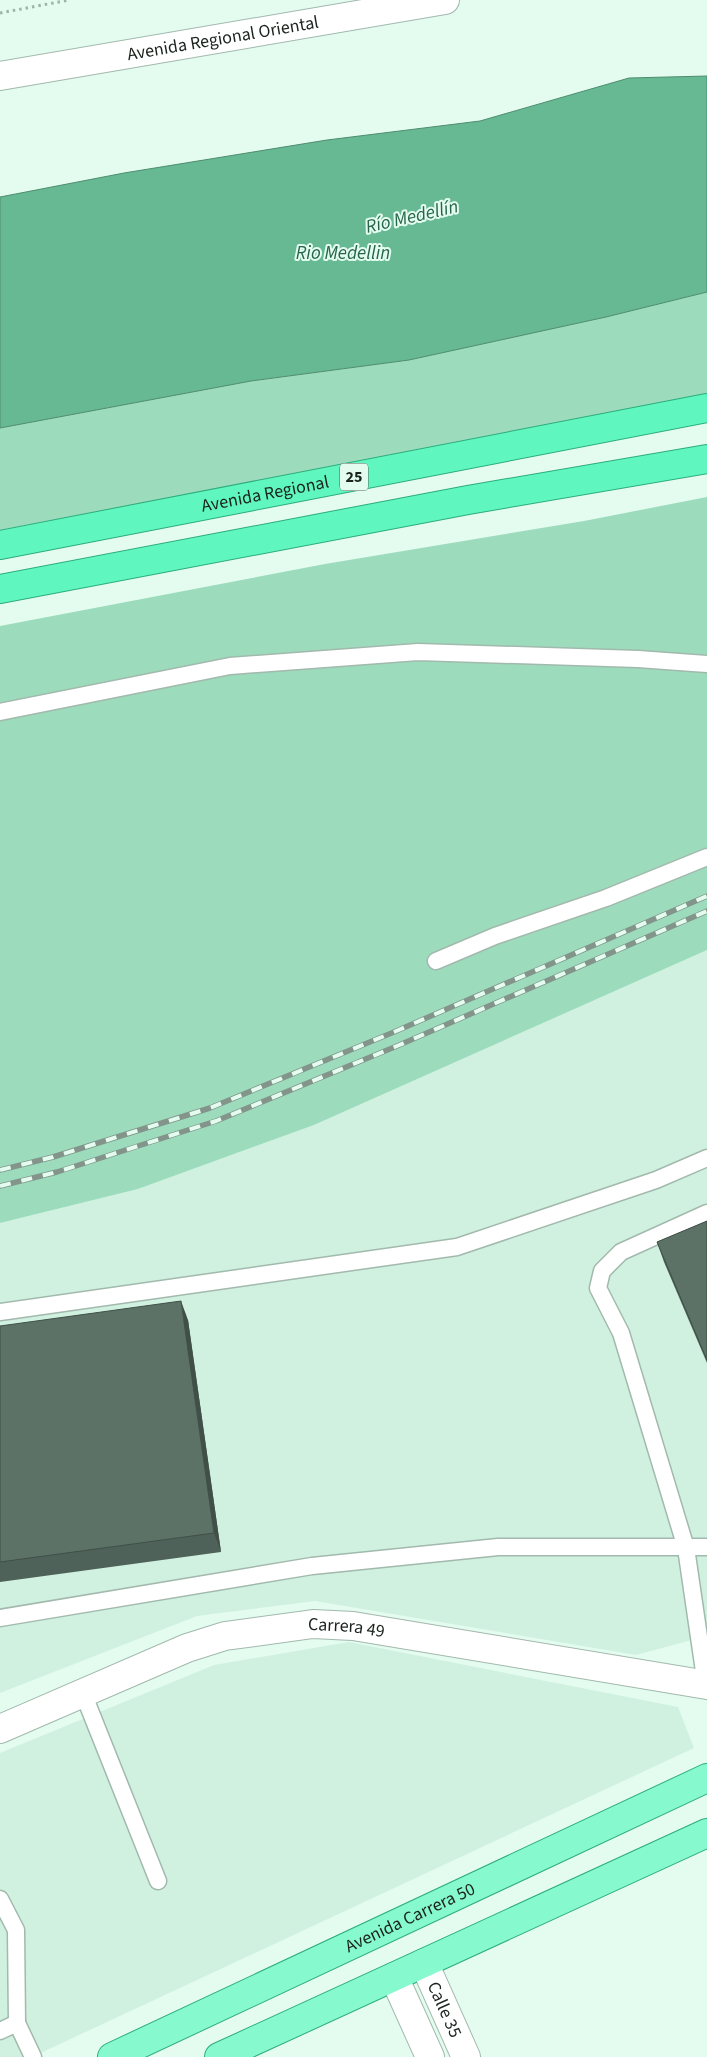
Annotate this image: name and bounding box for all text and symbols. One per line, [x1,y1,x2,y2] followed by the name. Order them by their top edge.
[125,9,320,67] street label: Avenida Regional Oriental
[363,193,461,241] water label: Río Medellín
[296,240,390,267] water label: Rio Medellin
[340,464,368,491] road number: 25
[199,469,331,518] street label: Avenida Regional
[307,1611,387,1644] street label: Carrera 49
[341,1876,479,1959] street label: Avenida Carrera 50
[421,1978,468,2042] street label: Calle 35

